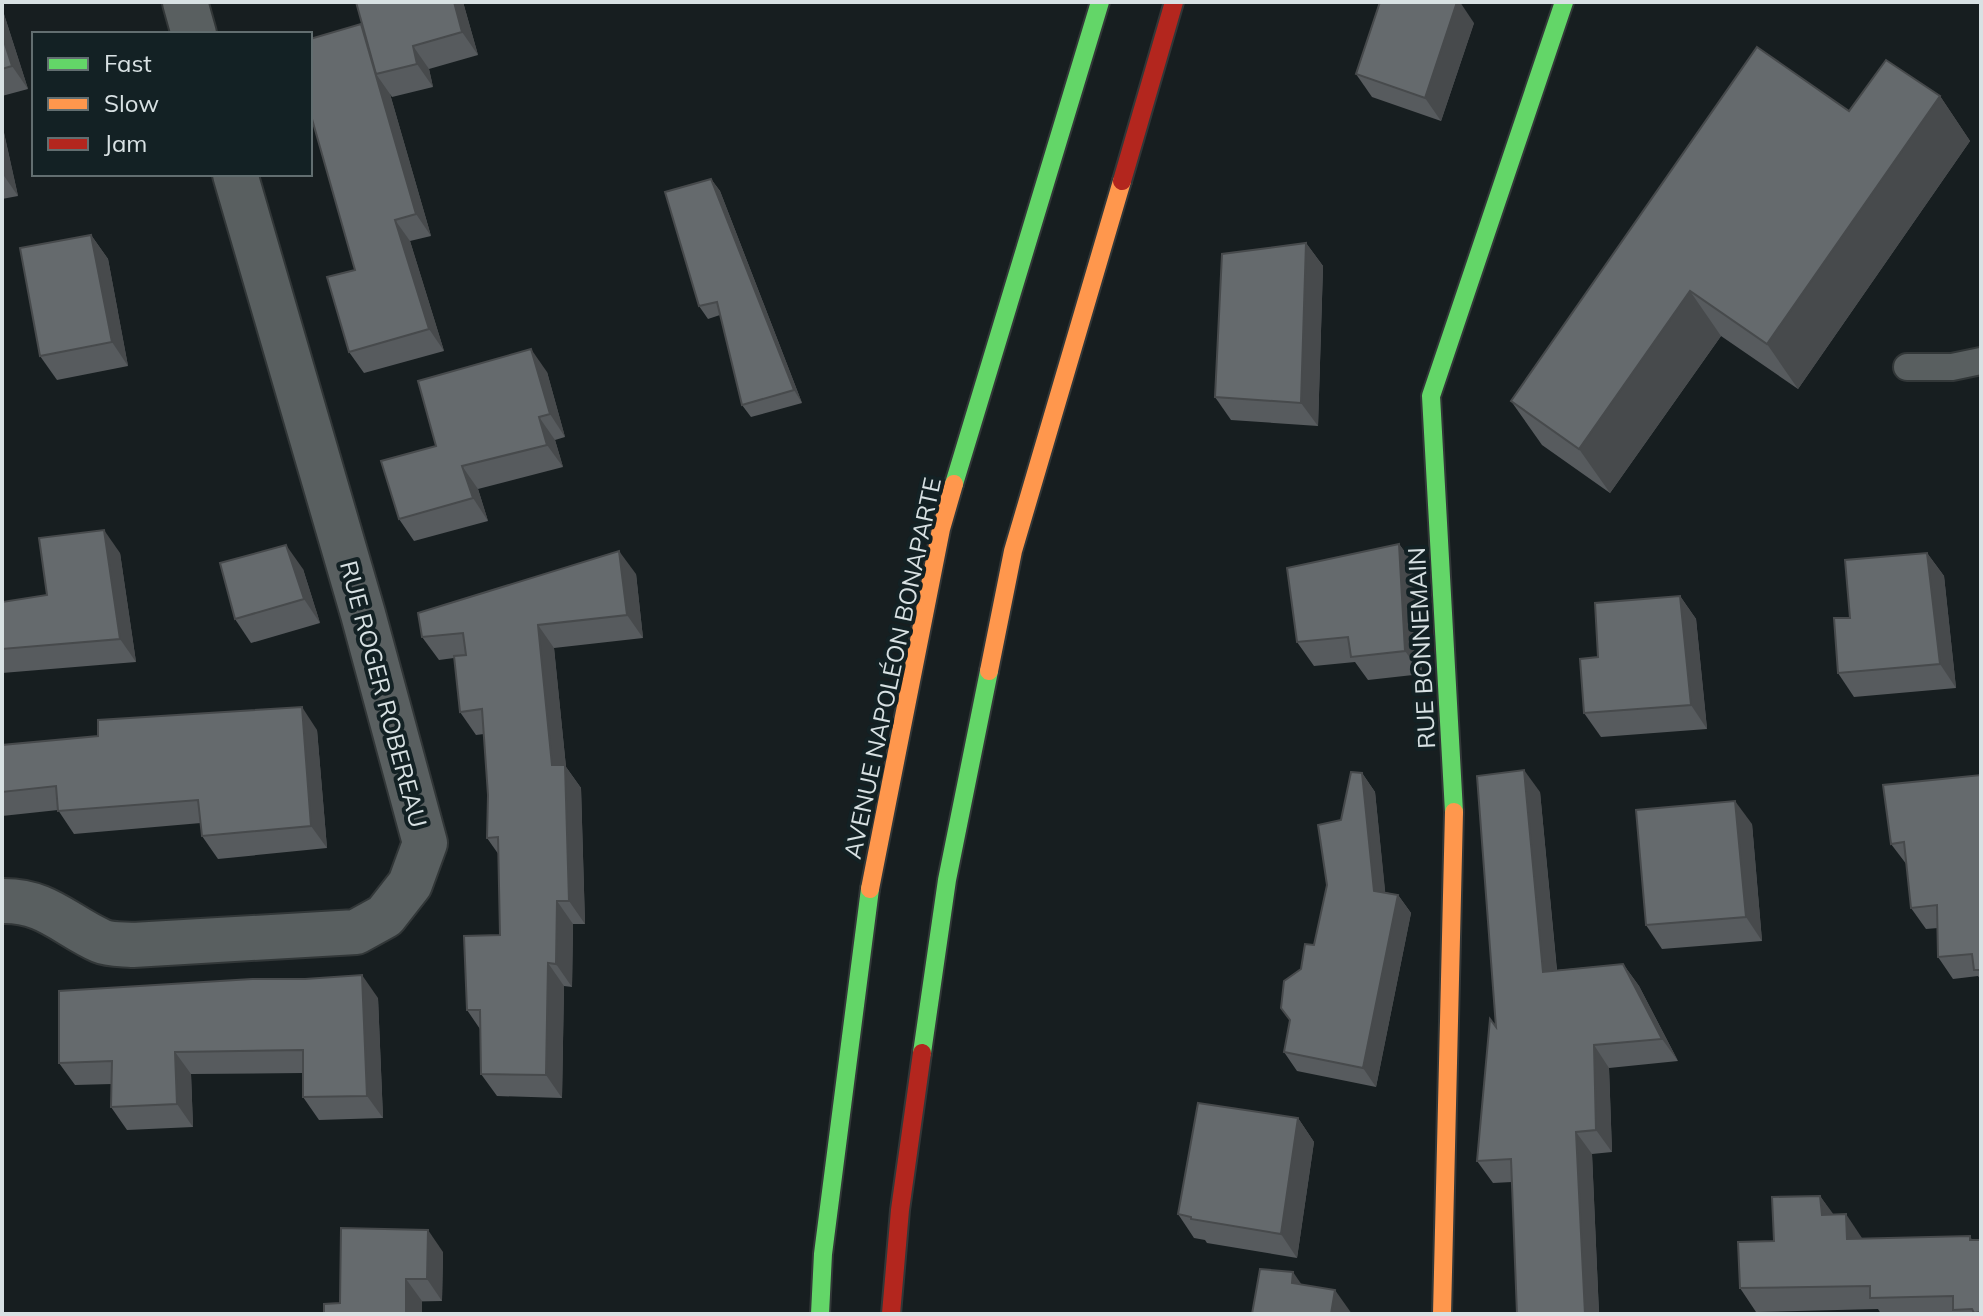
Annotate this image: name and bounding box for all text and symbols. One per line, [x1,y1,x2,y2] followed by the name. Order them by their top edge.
[32,32,312,176] legend
[104,48,152,78] text: Fast
[104,88,159,118] text: Slow
[104,128,147,158] text: Jam
[837,475,947,861] street label: AVENUE NAPOLÉON BONAPARTE
[1401,547,1441,749] street label: RUE BONNEMAIN
[334,557,434,831] street label: RUE ROGER ROBEREAU

